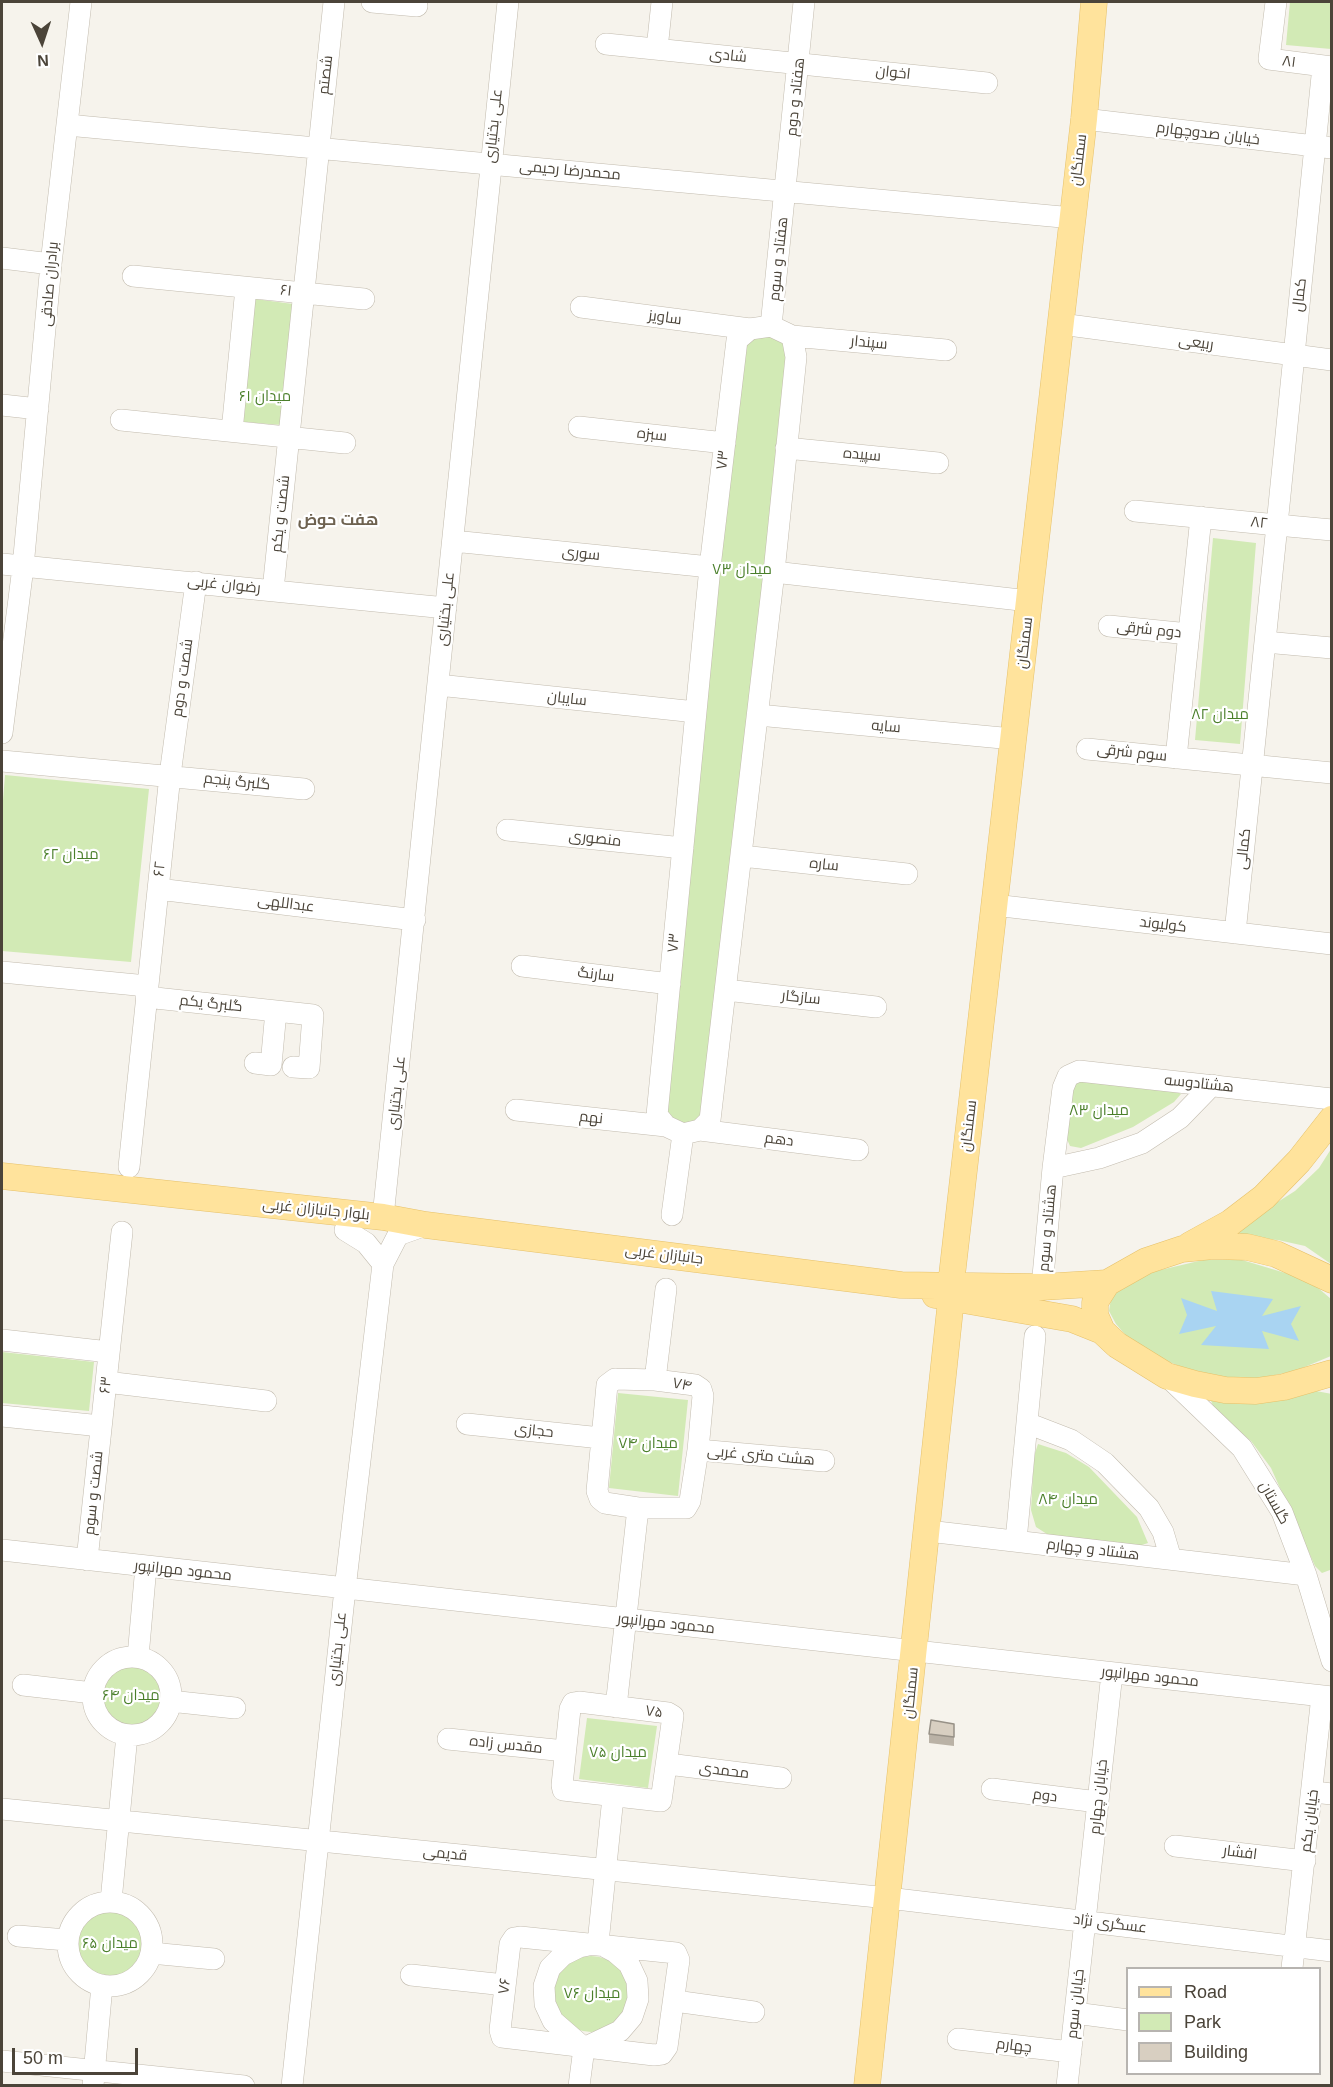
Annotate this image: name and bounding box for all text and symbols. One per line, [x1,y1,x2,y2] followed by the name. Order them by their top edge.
[12,12,72,72] north arrow
[708,45,748,67] street label: شادی
[37,52,49,69] text: N
[1281,52,1297,72] street label: ۸۱
[315,54,337,96] street label: شصتم
[783,57,809,137] street label: هفتاد و دوم
[875,62,911,84] street label: اخوان
[481,88,507,164] street label: علی بختیاری
[1155,119,1261,149] street label: خیابان صدوچهارم
[1067,133,1091,187] street label: سمنگان
[519,158,621,184] street label: محمدرضا رحیمی
[766,216,792,302] street label: هفتاد و سوم
[37,241,63,327] street label: برادران صادقی
[1289,277,1311,313] street label: کمال
[279,281,293,301] street label: ۶۱
[647,307,683,329] street label: ساویز
[850,332,888,354] street label: سپندار
[1177,332,1215,354] street label: ربیعی
[239,388,291,406] park label: میدان ۶۱
[636,424,668,446] street label: سبزه
[842,444,882,466] street label: سپیده
[713,449,733,471] street label: ۷۳
[268,474,294,554] street label: شصت و یکم
[298,511,378,531] district label: هفت حوض
[1249,513,1269,533] street label: ۸۲
[561,543,601,565] street label: سوری
[712,561,772,579] park label: میدان ۷۳
[433,571,459,647] street label: علی بختیاری
[186,572,262,598] street label: رضوان غربی
[1013,616,1037,670] street label: سمنگان
[1116,618,1182,642] street label: دوم شرقی
[169,638,197,718] street label: شصت و دوم
[546,688,588,710] street label: سایبان
[1191,706,1249,724] park label: میدان ۸۲
[871,717,901,737] street label: سایه
[1096,740,1168,766] street label: سوم شرقی
[203,770,271,794] street label: گلبرگ پنجم
[568,827,622,851] street label: منصوری
[1233,828,1255,870] street label: کمالی
[43,846,99,864] park label: میدان ۶۲
[808,855,840,875] street label: ساره
[150,861,170,877] street label: ۶۲
[256,892,316,916] street label: عبداللهی
[1138,913,1188,937] street label: کولیوند
[664,933,684,953] street label: ۷۳
[577,964,615,986] street label: سارنگ
[781,987,821,1009] street label: سازگار
[179,992,243,1016] street label: گلبرگ یکم
[384,1055,410,1131] street label: علی بختیاری
[1163,1071,1235,1097] street label: هشتادوسه
[957,1099,981,1153] street label: سمنگان
[1069,1102,1129,1120] park label: میدان ۸۳
[578,1108,604,1128] street label: نهم
[763,1129,795,1151] street label: دهم
[1035,1183,1061,1273] street label: هشتاد و سوم
[261,1195,371,1225] street label: بلوار جانبازان غربی
[624,1241,704,1269] street label: جانبازان غربی
[671,1374,693,1396] street label: ۷۴
[96,1375,116,1395] street label: ۶۳
[514,1420,554,1442] street label: حجازی
[618,1435,678,1453] park label: میدان ۷۴
[706,1442,816,1470] street label: هشت متری غربی
[81,1450,107,1536] street label: شصت و سوم
[1255,1478,1293,1528] street label: گلستان
[1038,1491,1098,1509] park label: میدان ۸۴
[1046,1535,1140,1565] street label: هشتاد و چهارم
[133,1557,233,1585] street label: محمود مهرانپور
[616,1610,716,1638] street label: محمود مهرانپور
[325,1611,351,1687] street label: علی بختیاری
[1100,1663,1200,1691] street label: محمود مهرانپور
[899,1666,923,1720] street label: سمنگان
[102,1687,160,1705] park label: میدان ۶۴
[644,1702,664,1722] street label: ۷۵
[468,1732,544,1758] street label: مقدس زاده
[589,1744,647,1762] park label: میدان ۷۵
[1086,1758,1112,1836] street label: خیابان چهارم
[698,1759,750,1783] street label: محمدی
[1032,1786,1058,1806] street label: دوم
[1297,1788,1323,1854] street label: خیابان یکم
[1222,1842,1258,1864] street label: افشار
[422,1843,468,1865] street label: قدیمی
[1072,1911,1148,1937] street label: عسگری نژاد
[82,1935,138,1953] park label: میدان ۶۵
[1126,1967,1321,2075] legend
[1063,1968,1089,2040] street label: خیابان سوم
[495,1977,515,1995] street label: ۷۶
[1184,1982,1227,2002] text: Road
[564,1985,620,2003] park label: میدان ۷۶
[1184,2012,1221,2032] text: Park
[995,2035,1033,2057] street label: چهارم
[15,2036,141,2074] scale bar
[1184,2042,1248,2062] text: Building
[23,2048,63,2068] text: 50 m

